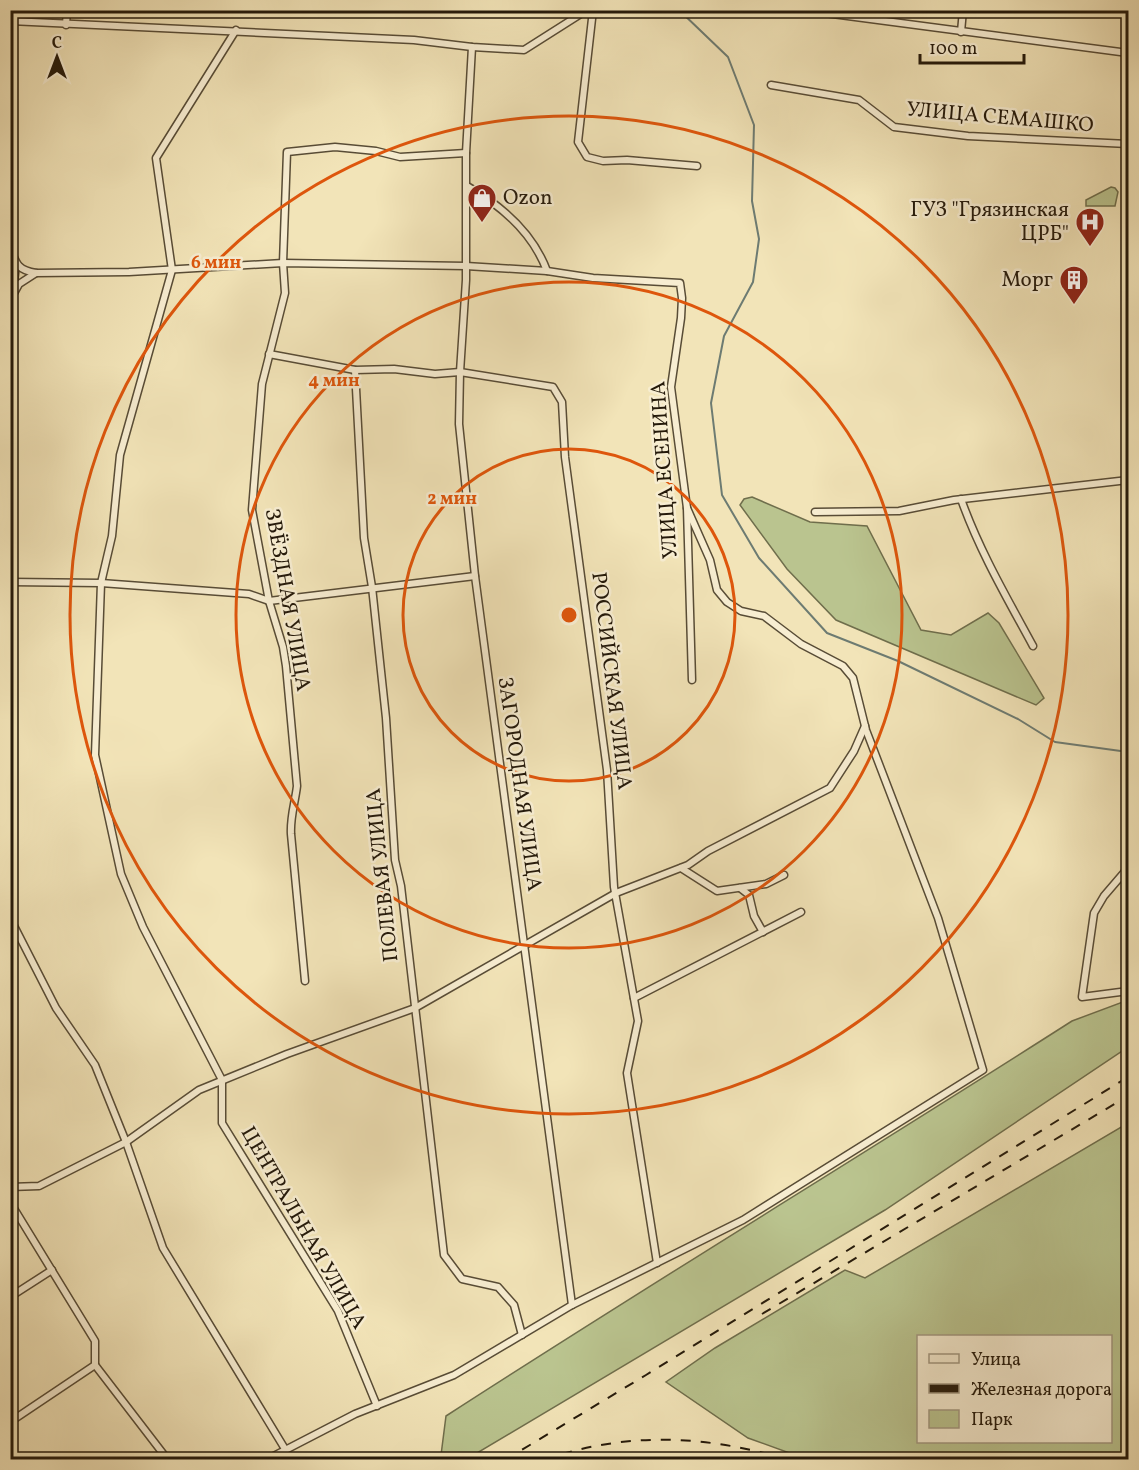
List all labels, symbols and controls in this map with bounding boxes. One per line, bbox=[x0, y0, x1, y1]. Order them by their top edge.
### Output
north arrow bbox=[27, 27, 87, 87]
scale bar bbox=[920, 27, 1024, 65]
text: С bbox=[52, 33, 62, 55]
text: 100 m bbox=[929, 37, 978, 62]
street label: УЛИЦА СЕМАШКО bbox=[905, 95, 1095, 141]
shop icon: Ozon bbox=[466, 182, 498, 224]
place label: Ozon bbox=[503, 184, 553, 213]
place label: ГУЗ "Грязинская ЦРБ" bbox=[910, 196, 1069, 249]
hospital icon: ГУЗ "Грязинская ЦРБ" bbox=[1074, 206, 1106, 248]
text: 6 мин bbox=[191, 251, 241, 276]
building icon: Морг bbox=[1058, 264, 1090, 306]
place label: Морг bbox=[1001, 266, 1053, 295]
text: 4 мин bbox=[308, 369, 360, 394]
street label: УЛИЦА ЕСЕНИНА bbox=[644, 380, 686, 560]
text: 2 мин bbox=[427, 487, 477, 512]
street label: ЗВЁЗДНАЯ УЛИЦА bbox=[257, 506, 317, 694]
street label: РОССИЙСКАЯ УЛИЦА bbox=[583, 570, 639, 792]
centre of rings bbox=[559, 605, 579, 625]
street label: ЗАГОРОДНАЯ УЛИЦА bbox=[490, 675, 548, 893]
street label: ПОЛЕВАЯ УЛИЦА bbox=[359, 786, 407, 963]
street label: ЦЕНТРАЛЬНАЯ УЛИЦА bbox=[233, 1121, 373, 1335]
legend bbox=[917, 1335, 1112, 1443]
text: Улица bbox=[971, 1348, 1021, 1373]
text: Железная дорога bbox=[971, 1378, 1112, 1403]
text: Парк bbox=[971, 1408, 1013, 1433]

